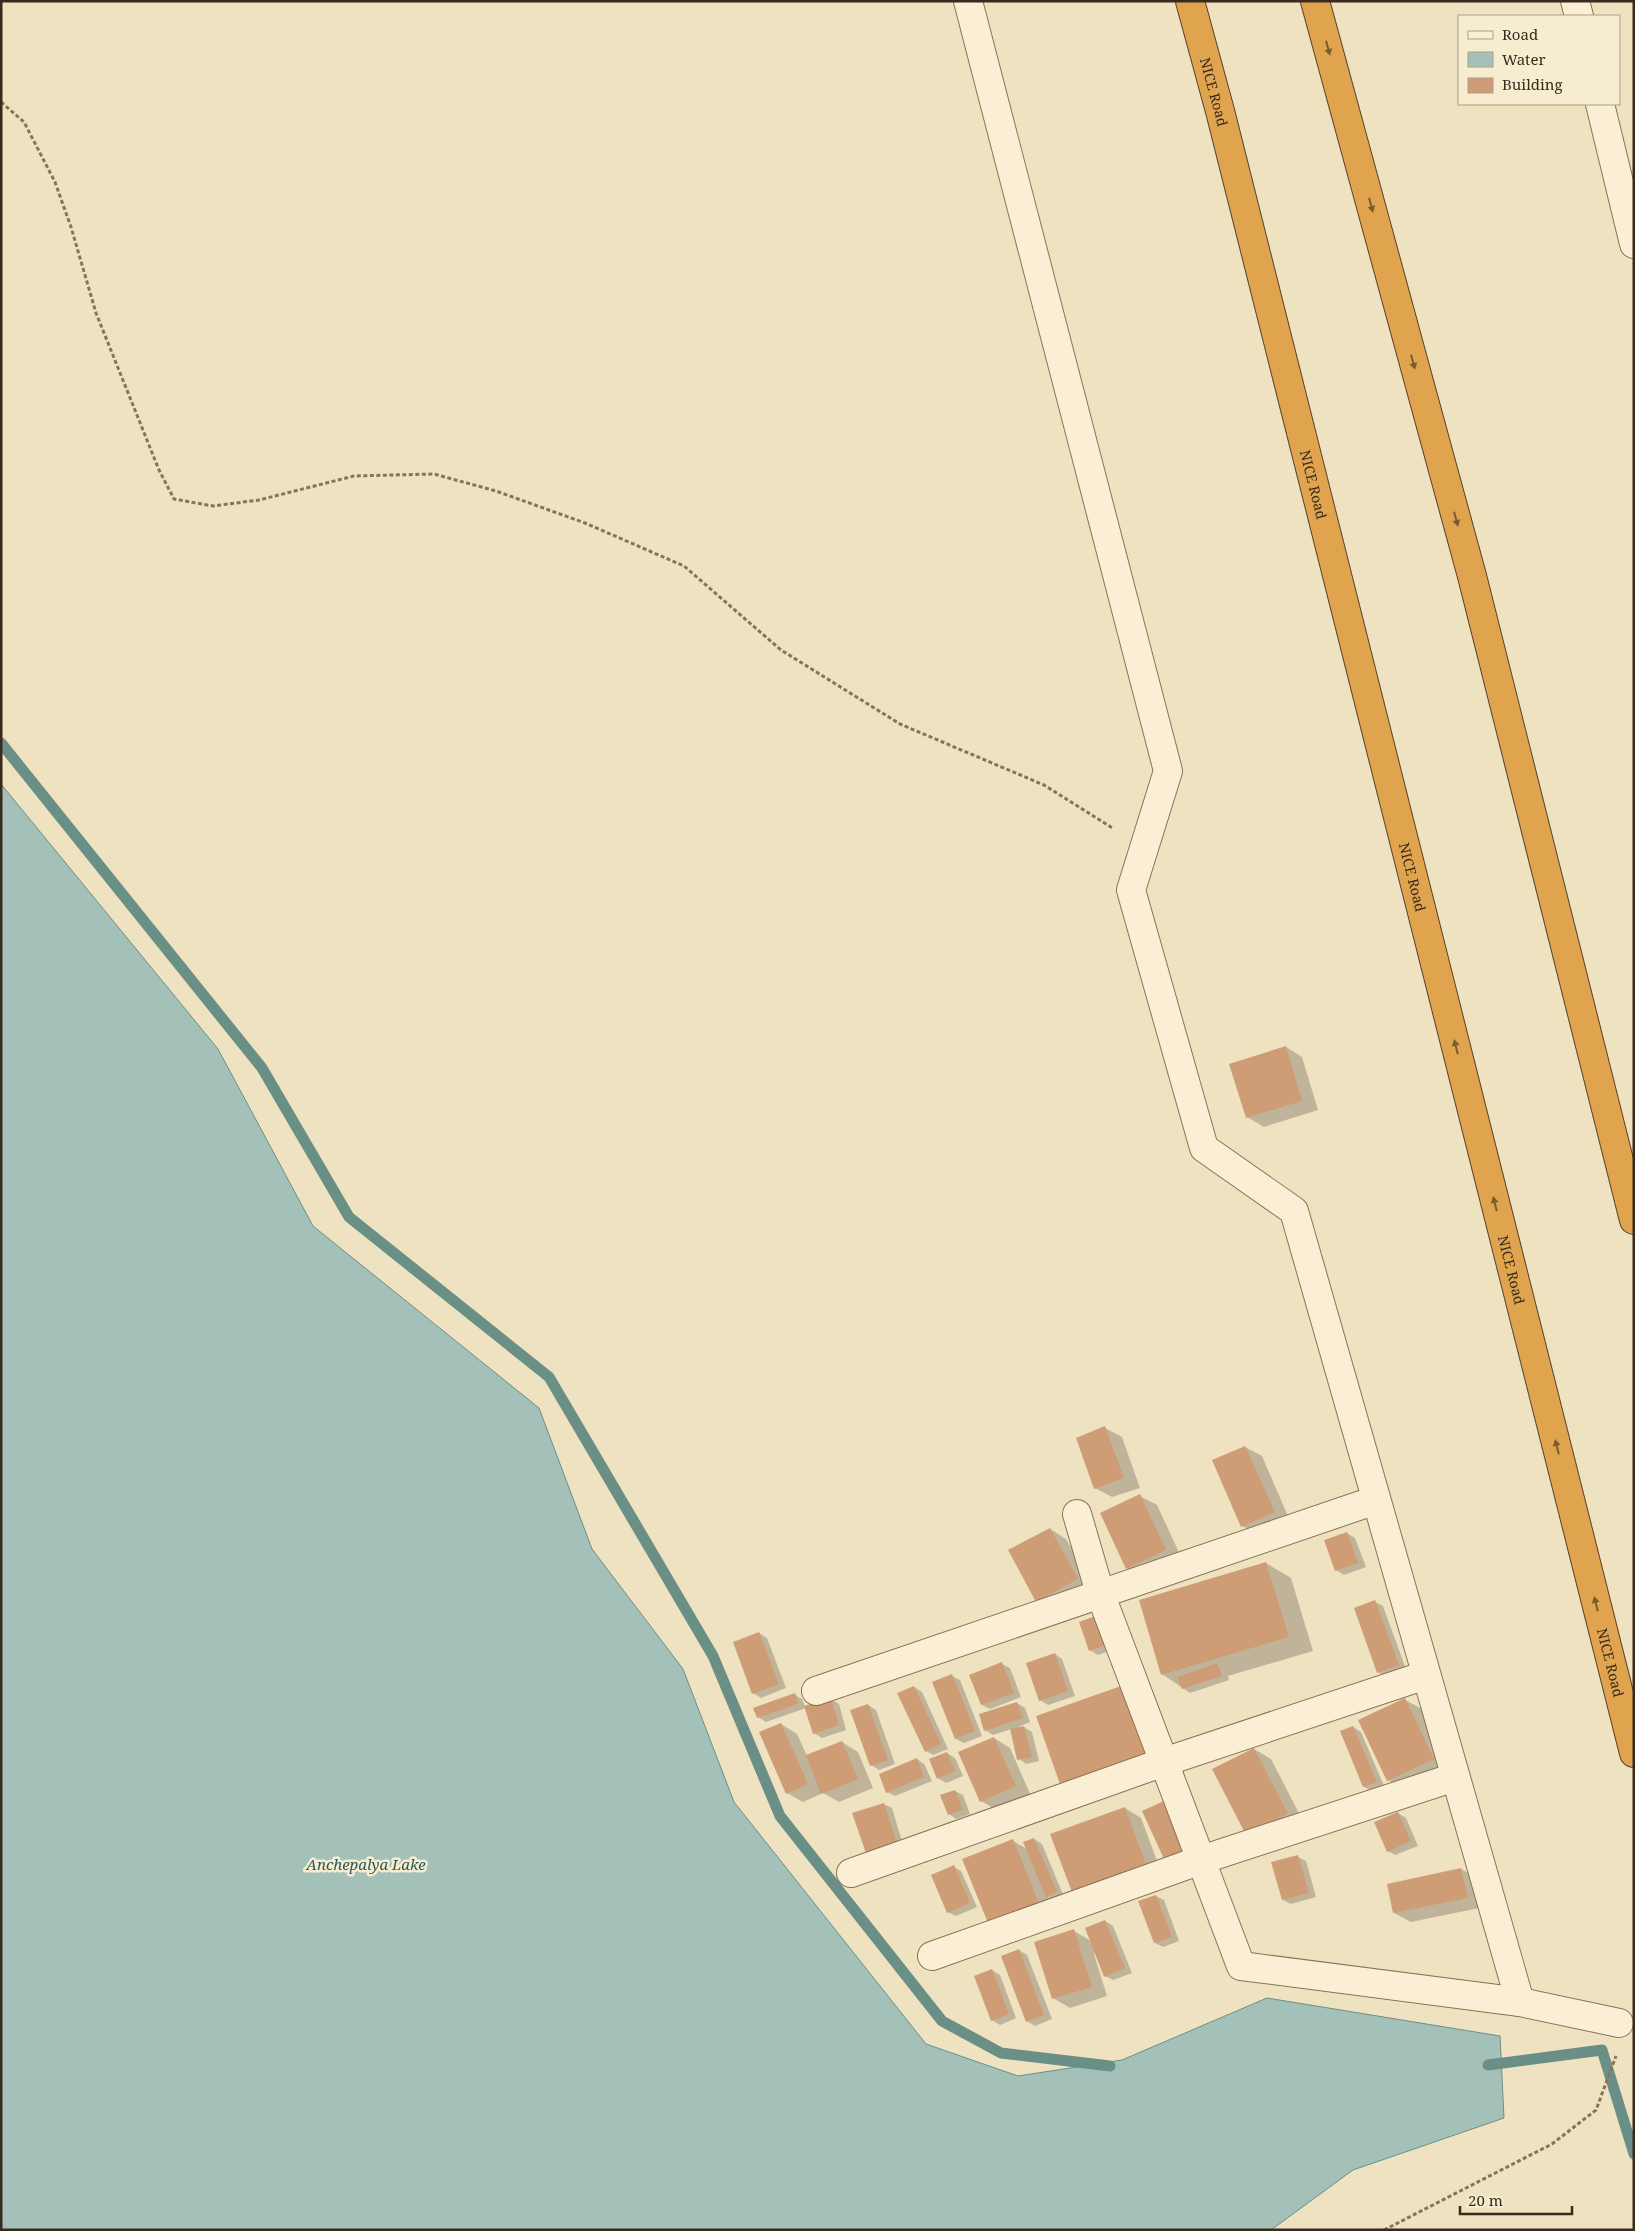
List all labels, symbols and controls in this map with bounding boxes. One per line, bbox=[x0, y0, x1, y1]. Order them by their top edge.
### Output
legend bbox=[1458, 15, 1620, 105]
text: Road bbox=[1502, 24, 1538, 44]
one-way arrow bbox=[1324, 41, 1332, 56]
text: Water bbox=[1502, 49, 1545, 69]
street label: NICE Road bbox=[1196, 55, 1233, 129]
text: Building bbox=[1502, 74, 1563, 94]
one-way arrow bbox=[1367, 198, 1375, 213]
one-way arrow bbox=[1410, 354, 1418, 369]
street label: NICE Road bbox=[1296, 448, 1332, 521]
one-way arrow bbox=[1452, 511, 1460, 526]
street label: NICE Road bbox=[1395, 840, 1431, 914]
one-way arrow bbox=[1452, 1039, 1460, 1054]
one-way arrow bbox=[1491, 1197, 1499, 1212]
street label: NICE Road bbox=[1494, 1233, 1530, 1307]
one-way arrow bbox=[1552, 1439, 1560, 1454]
one-way arrow bbox=[1592, 1597, 1600, 1612]
street label: NICE Road bbox=[1593, 1626, 1629, 1699]
water label: Anchepalya Lake bbox=[305, 1854, 426, 1874]
scale bar bbox=[1460, 2184, 1572, 2216]
text: 20 m bbox=[1468, 2190, 1503, 2210]

